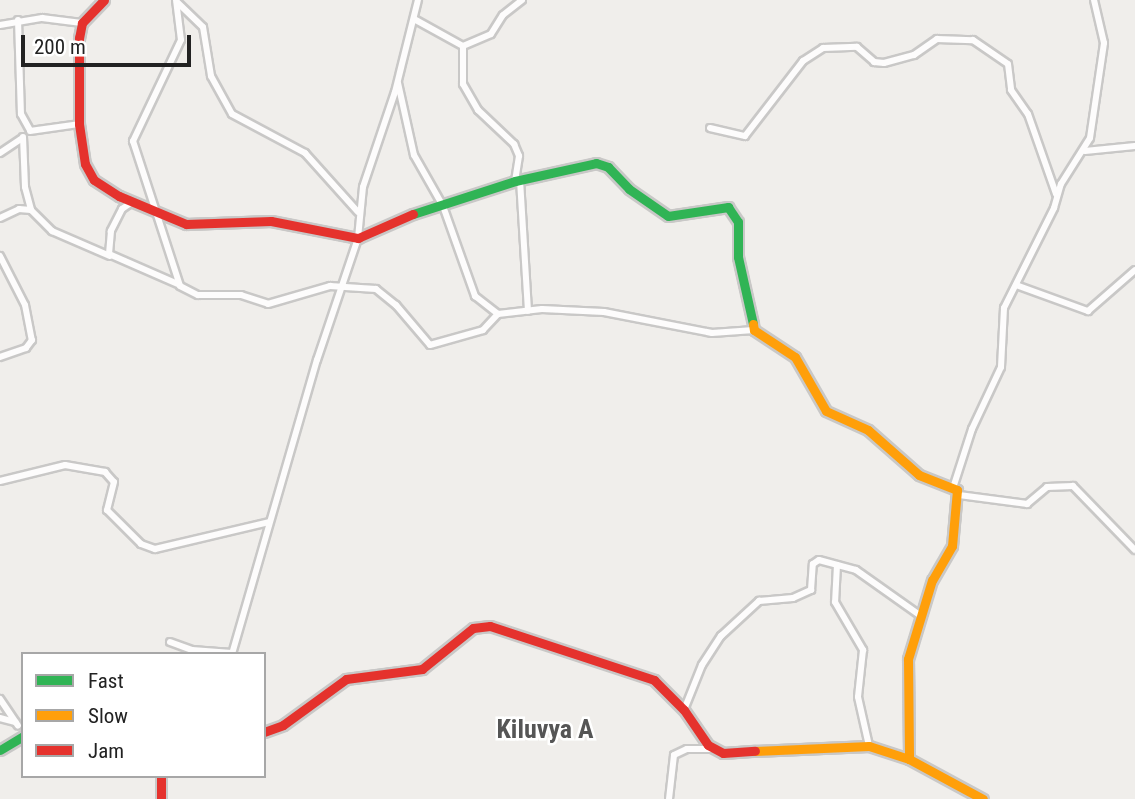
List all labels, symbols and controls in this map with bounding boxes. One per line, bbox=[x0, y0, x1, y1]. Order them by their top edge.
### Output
scale bar bbox=[24, 21, 194, 65]
text: 200 m bbox=[34, 35, 86, 59]
legend bbox=[21, 652, 266, 778]
text: Fast bbox=[88, 669, 124, 693]
text: Slow bbox=[88, 704, 128, 728]
district label: Kiluvya A bbox=[496, 714, 594, 746]
text: Jam bbox=[88, 739, 124, 763]

